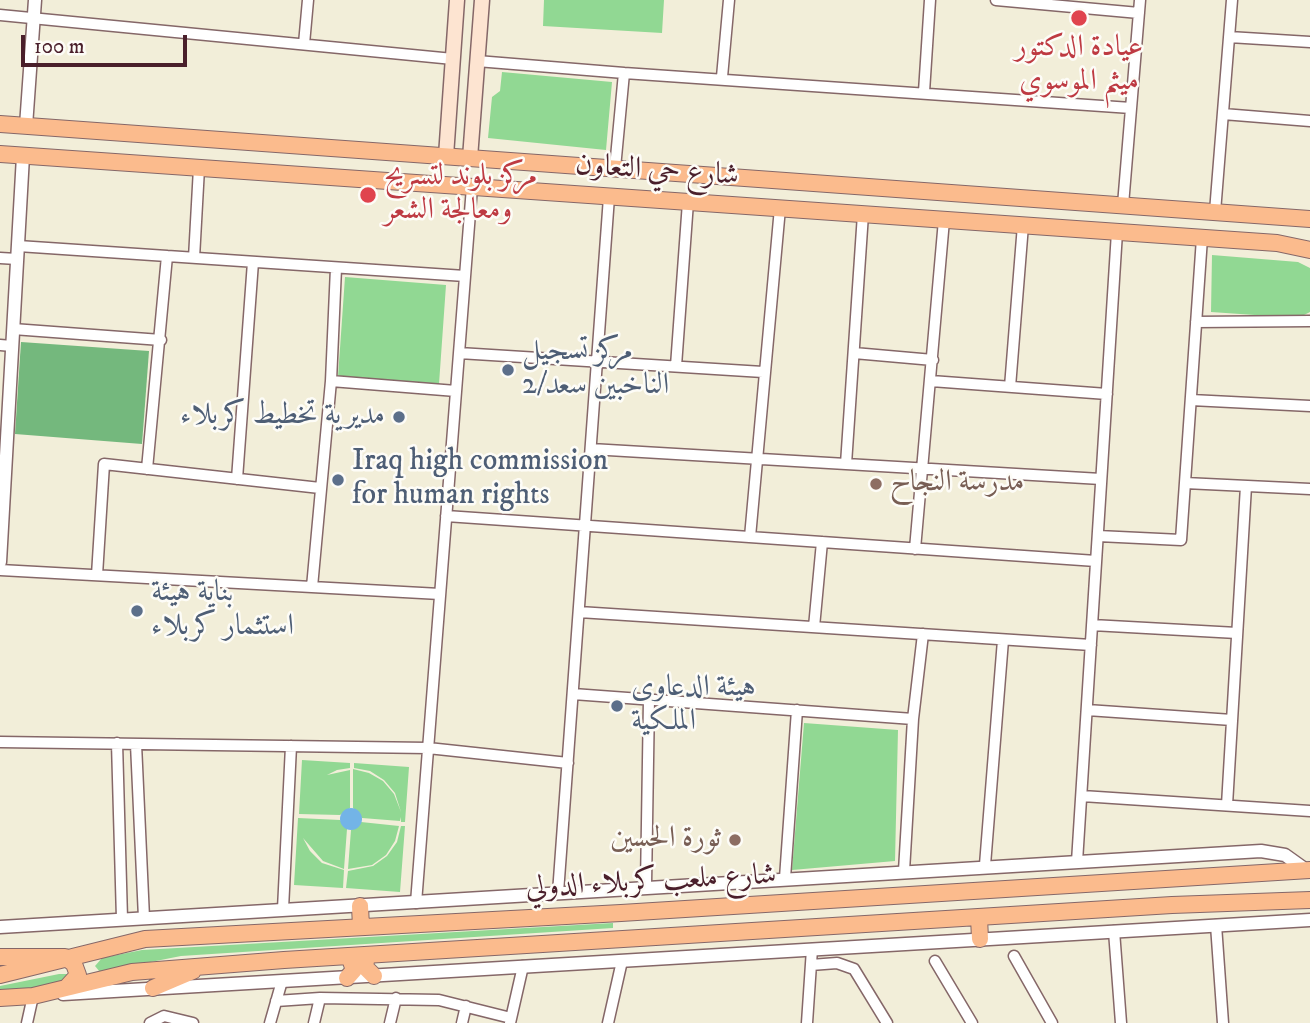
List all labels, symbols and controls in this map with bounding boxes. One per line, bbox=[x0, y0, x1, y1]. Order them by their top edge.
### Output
marker: عيادة الدكتور ميثم الموسوي bbox=[1069, 8, 1089, 28]
scale bar bbox=[24, 21, 191, 65]
place label: عيادة الدكتور ميثم الموسوي bbox=[1015, 31, 1143, 102]
text: 100 m bbox=[34, 34, 85, 60]
street label: شارع حي التعاون bbox=[574, 148, 740, 196]
place label: مركز بلوند لتسريح ومعالجة الشعر bbox=[384, 160, 537, 230]
marker: مركز بلوند لتسريح ومعالجة الشعر bbox=[358, 185, 378, 205]
place label: مركز تسجيل الناخبين سعد/2 bbox=[522, 335, 669, 406]
marker: مركز تسجيل الناخبين سعد/2 bbox=[500, 362, 516, 378]
place label: مديرية تخطيط كربلاء bbox=[180, 399, 385, 435]
marker: مديرية تخطيط كربلاء bbox=[391, 409, 407, 425]
place label: Iraq high commission for human rights bbox=[352, 445, 608, 516]
place label: مدرسة النجاح bbox=[890, 466, 1024, 502]
marker: Iraq high commission for human rights bbox=[330, 472, 346, 488]
marker: مدرسة النجاح bbox=[868, 476, 884, 492]
place label: بناية هيئة استثمار كربلاء bbox=[151, 576, 294, 646]
marker: بناية هيئة استثمار كربلاء bbox=[129, 603, 145, 619]
place label: هيئة الدعاوى الملكية bbox=[631, 671, 756, 742]
marker: هيئة الدعاوى الملكية bbox=[609, 698, 625, 714]
place label: ثورة الحسين bbox=[610, 822, 721, 858]
marker: ثورة الحسين bbox=[727, 832, 743, 848]
street label: شارع ملعب كربلاء الدولي bbox=[525, 858, 777, 908]

